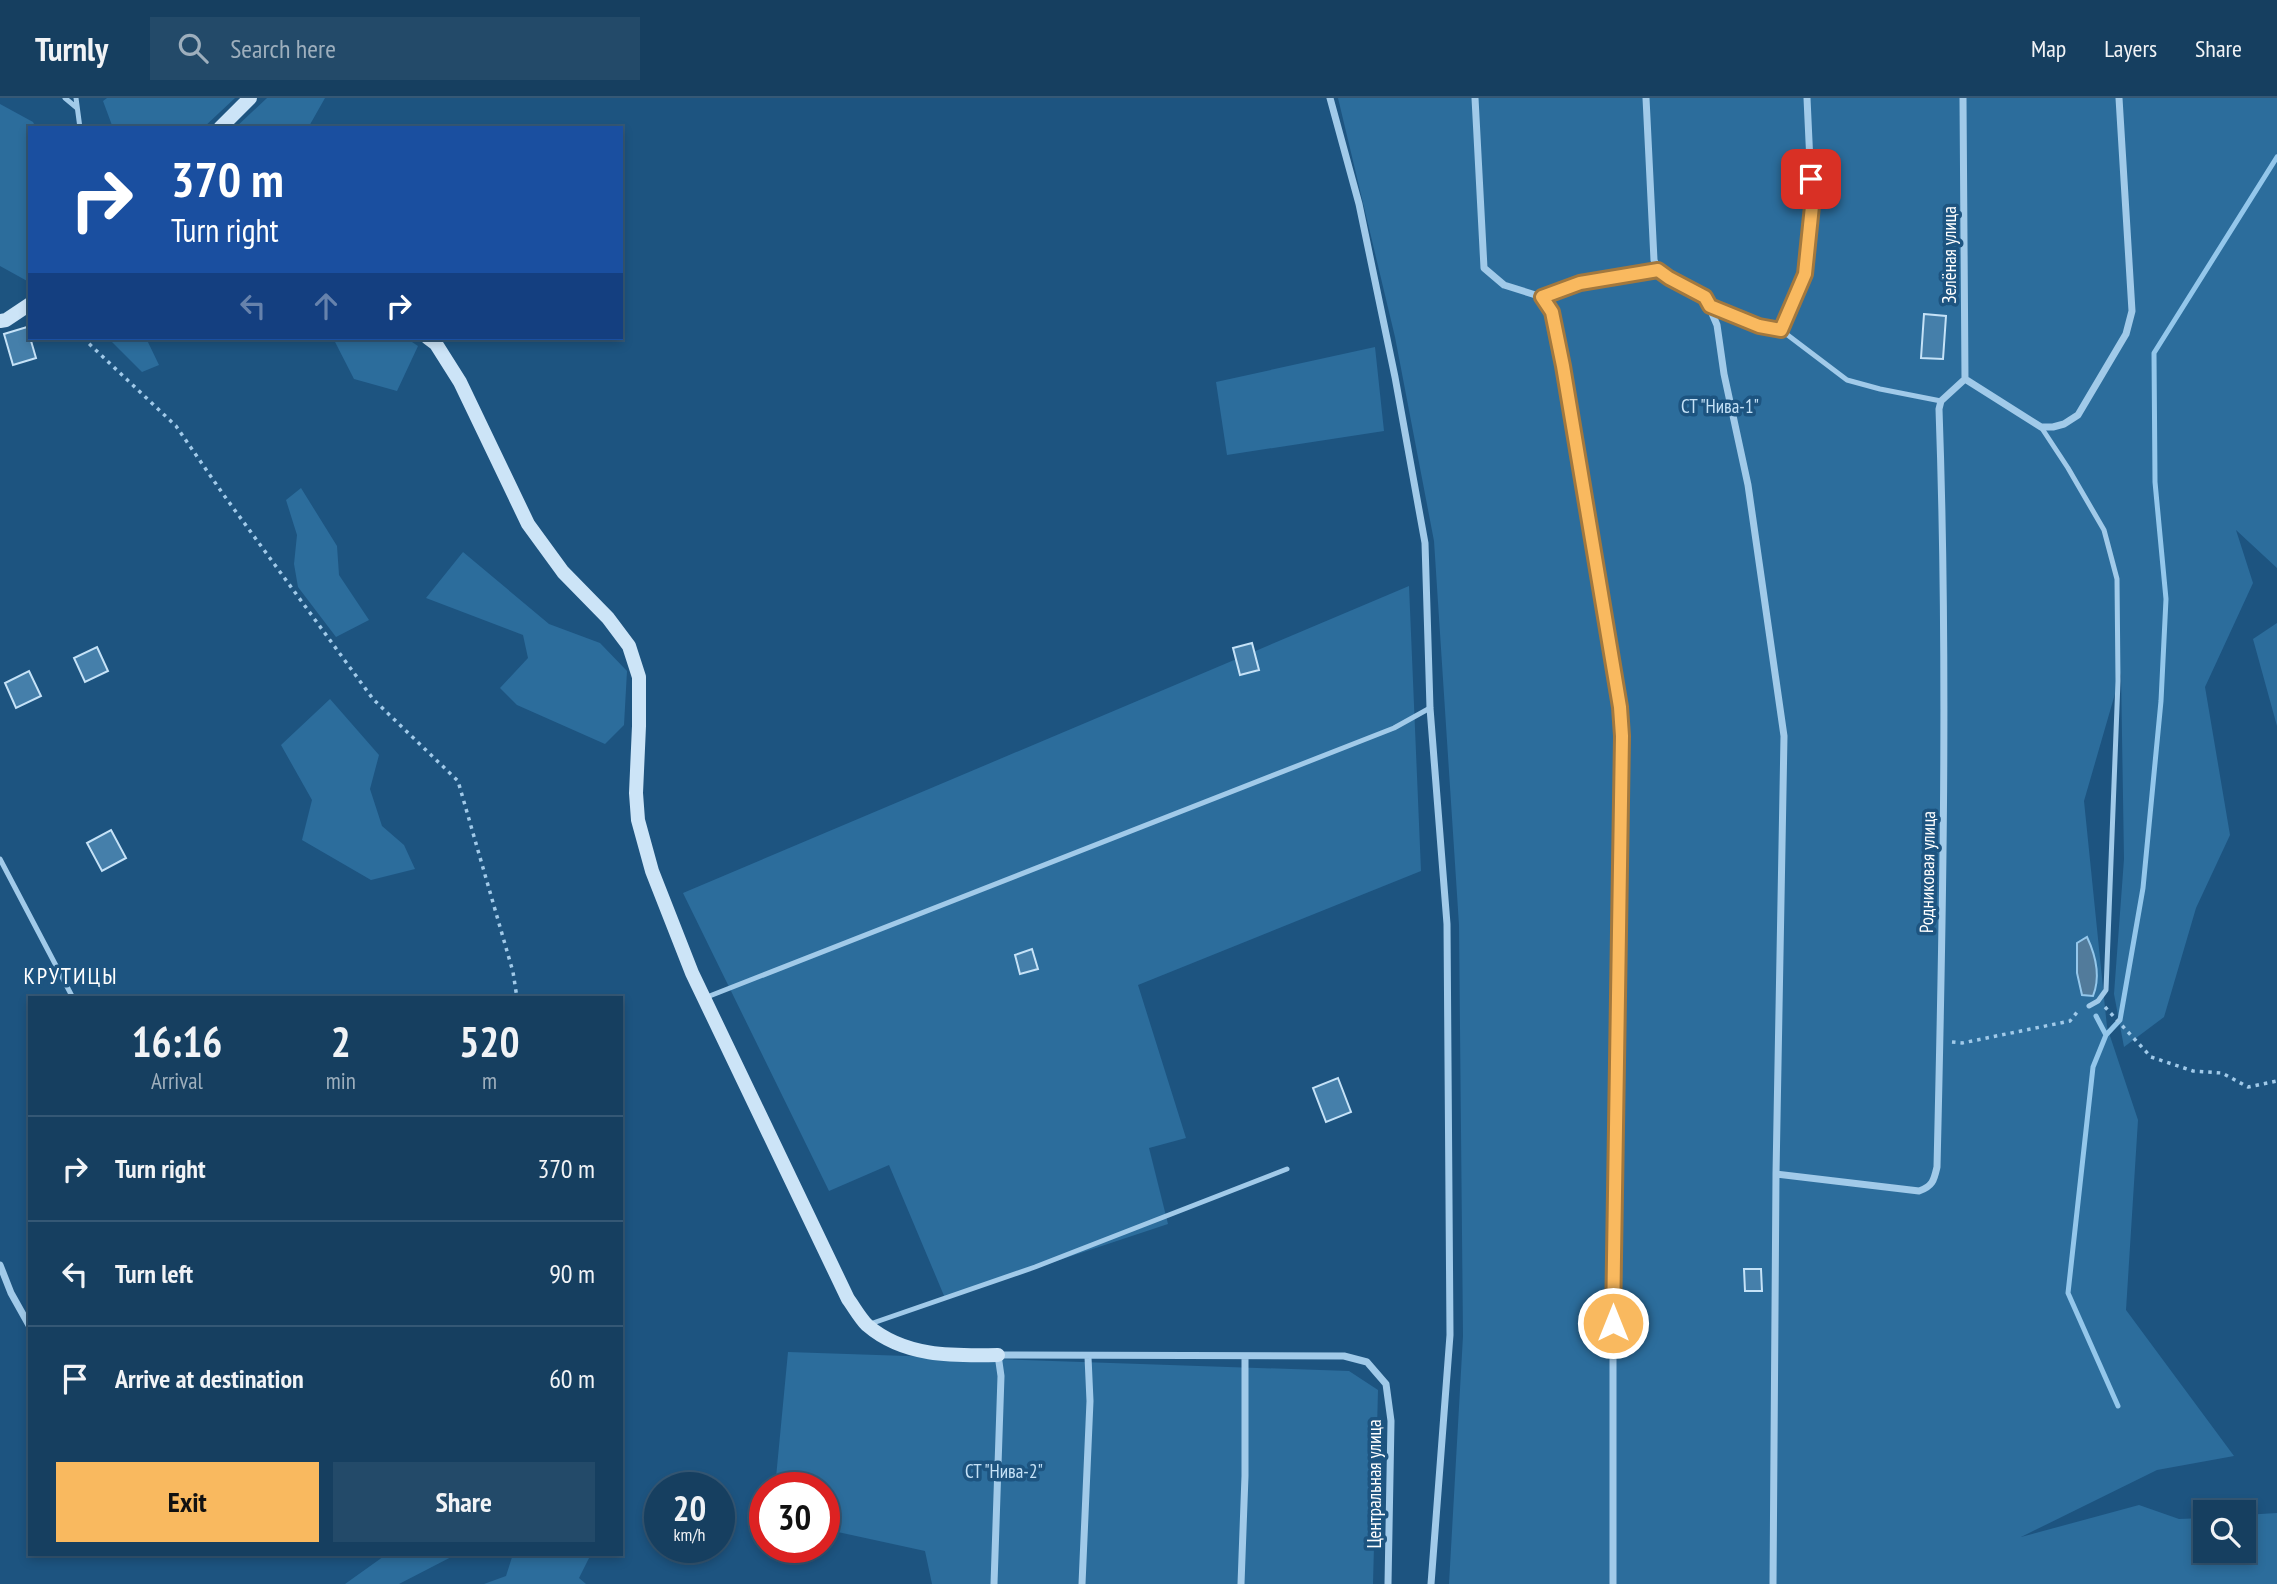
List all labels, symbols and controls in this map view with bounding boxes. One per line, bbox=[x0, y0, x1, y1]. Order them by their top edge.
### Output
search box bbox=[150, 17, 640, 80]
text: Turnly bbox=[35, 27, 108, 70]
icon: search bbox=[174, 29, 212, 67]
text: Search here bbox=[230, 32, 336, 65]
text: Map bbox=[2031, 33, 2066, 64]
text: Layers bbox=[2104, 33, 2157, 64]
text: Share bbox=[2195, 33, 2242, 64]
text: 370 m bbox=[171, 147, 284, 211]
pin bbox=[1781, 149, 1841, 209]
icon: right bbox=[56, 154, 147, 245]
icon: arrive bbox=[1792, 160, 1830, 198]
street label: Зелёная улица bbox=[1937, 206, 1961, 304]
text: Turn right bbox=[171, 209, 279, 251]
icon: left bbox=[234, 287, 272, 325]
icon: ahead bbox=[307, 287, 345, 325]
icon: right bbox=[380, 287, 418, 325]
park label: СТ "Нива-1" bbox=[1681, 394, 1759, 418]
street label: Родниковая улица bbox=[1914, 811, 1940, 933]
district label: КРУТИЦЫ bbox=[23, 961, 119, 990]
text: 16:16 bbox=[131, 1014, 222, 1069]
text: 2 bbox=[331, 1014, 351, 1069]
text: 520 bbox=[459, 1014, 520, 1069]
text: Arrival bbox=[151, 1066, 203, 1095]
text: min bbox=[326, 1066, 356, 1095]
text: m bbox=[482, 1066, 497, 1095]
icon: right bbox=[56, 1150, 94, 1188]
text: Turn right bbox=[115, 1152, 206, 1185]
text: 370 m bbox=[537, 1152, 595, 1185]
icon: left bbox=[56, 1255, 94, 1293]
text: Turn left bbox=[115, 1257, 193, 1290]
text: 90 m bbox=[549, 1257, 595, 1290]
position arrow bbox=[1576, 1286, 1650, 1360]
icon: arrive bbox=[56, 1360, 94, 1398]
text: Arrive at destination bbox=[115, 1362, 304, 1395]
text: 60 m bbox=[549, 1362, 595, 1395]
street label: Центральная улица bbox=[1362, 1419, 1386, 1549]
park label: СТ "Нива-2" bbox=[965, 1459, 1043, 1483]
button: Exit bbox=[56, 1462, 319, 1542]
button: Share bbox=[333, 1462, 595, 1542]
speed limit sign: 30 bbox=[749, 1472, 840, 1563]
text: 20 bbox=[673, 1485, 706, 1531]
map controls bbox=[2193, 1500, 2256, 1563]
button: search bbox=[2193, 1500, 2256, 1563]
text: km/h bbox=[674, 1523, 705, 1546]

